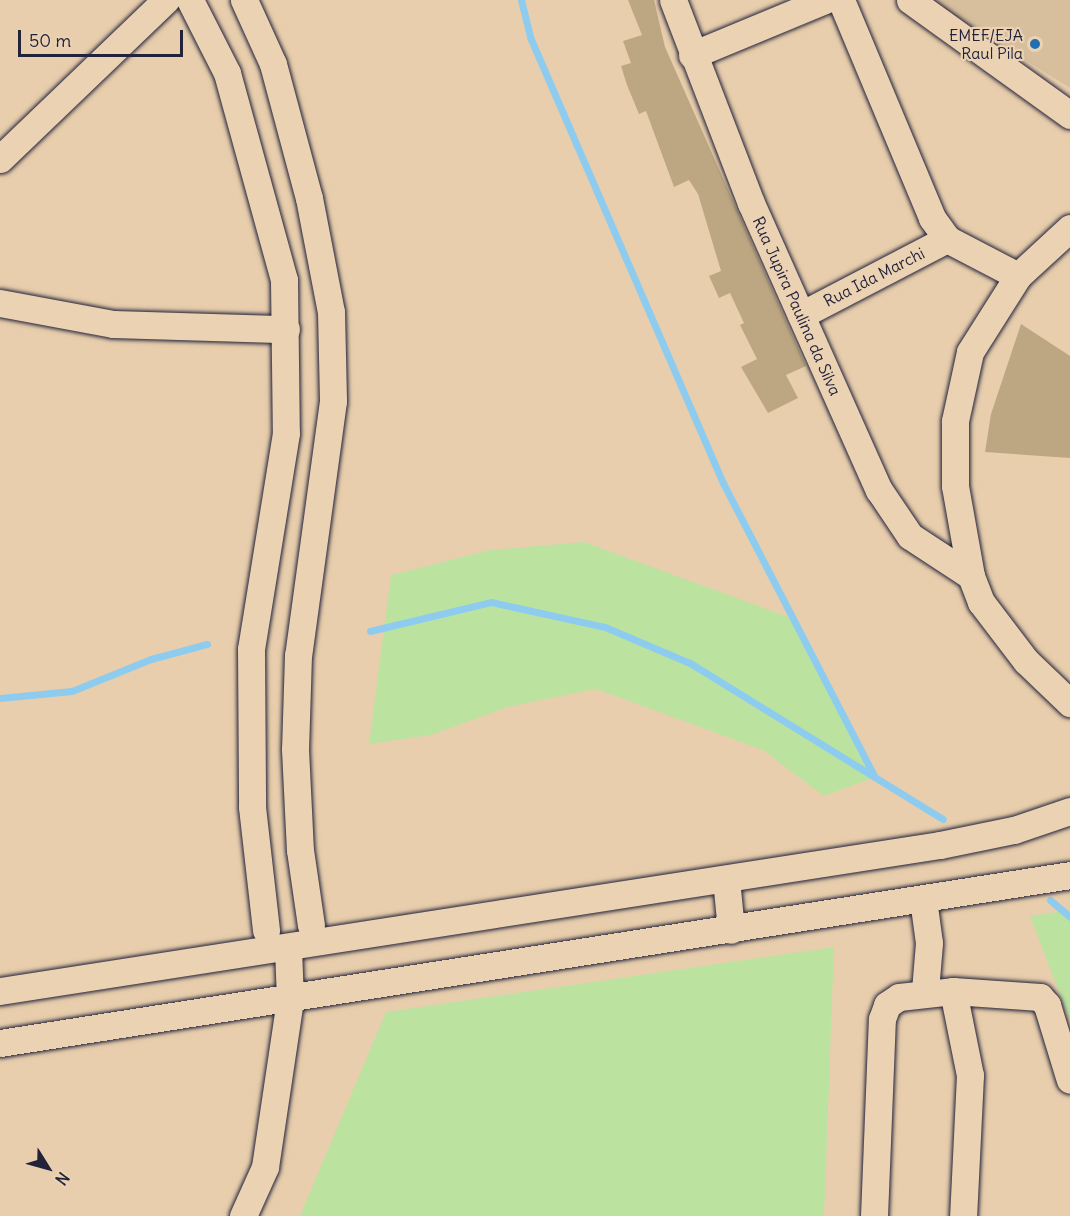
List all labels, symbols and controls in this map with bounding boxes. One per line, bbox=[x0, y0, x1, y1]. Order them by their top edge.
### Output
scale bar bbox=[21, 18, 186, 56]
place label: EMEF/EJA Raul Pila bbox=[949, 25, 1023, 63]
text: 50 m bbox=[29, 29, 71, 52]
marker: EMEF/EJA Raul Pila bbox=[1028, 37, 1042, 51]
street label: Rua Jupira Paulina da Silva bbox=[749, 213, 845, 399]
street label: Rua Ida Marchi bbox=[820, 243, 928, 311]
north arrow bbox=[18, 1138, 78, 1198]
text: N bbox=[51, 1168, 74, 1189]

